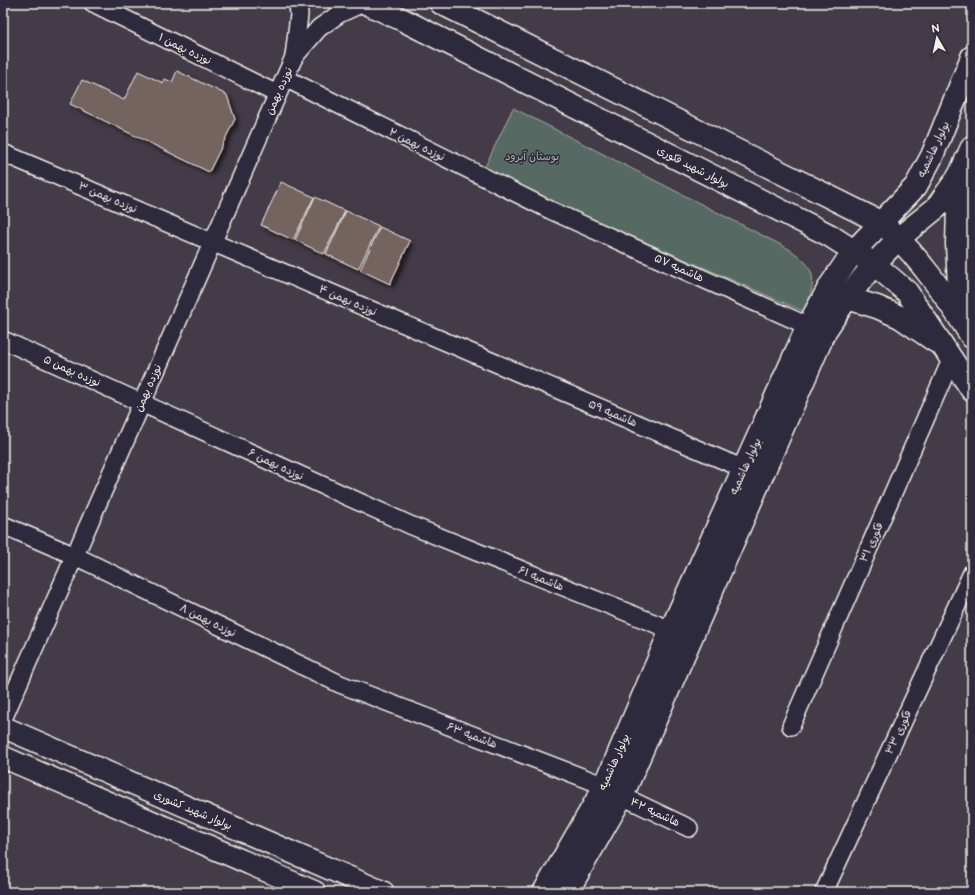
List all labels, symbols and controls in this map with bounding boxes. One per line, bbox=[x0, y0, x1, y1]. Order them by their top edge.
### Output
north arrow bbox=[917, 18, 957, 58]
text: N bbox=[930, 22, 941, 36]
street label: نوزده بهمن ۱ bbox=[156, 31, 214, 68]
street label: نوزده بهمن bbox=[263, 65, 296, 117]
street label: بولوار هاشمیه bbox=[914, 119, 953, 180]
street label: نوزده بهمن ۲ bbox=[386, 125, 447, 164]
street label: بولوار شهید فکوری bbox=[654, 143, 731, 192]
park label: بوستان آبرود bbox=[505, 150, 559, 164]
street label: نوزده بهمن ۳ bbox=[76, 179, 139, 216]
street label: هاشمیه ۵۷ bbox=[652, 251, 706, 285]
street label: نوزده بهمن ۴ bbox=[317, 282, 379, 319]
street label: نوزده بهمن ۵ bbox=[41, 353, 102, 390]
street label: نوزده بهمن bbox=[132, 362, 165, 414]
street label: هاشمیه ۵۹ bbox=[587, 397, 639, 429]
street label: بولوار هاشمیه bbox=[727, 436, 764, 497]
street label: نوزده بهمن ۶ bbox=[246, 445, 306, 483]
street label: فکوری ۳۱ bbox=[857, 520, 886, 564]
street label: هاشمیه ۶۱ bbox=[516, 563, 566, 593]
street label: نوزده بهمن ۸ bbox=[177, 601, 238, 640]
street label: فکوری ۳۳ bbox=[882, 708, 915, 756]
street label: هاشمیه ۶۳ bbox=[445, 719, 499, 751]
street label: بولوار هاشمیه bbox=[596, 732, 633, 793]
street label: بولوار شهید کشوری bbox=[151, 788, 234, 833]
street label: هاشمیه ۴۲ bbox=[628, 795, 682, 829]

